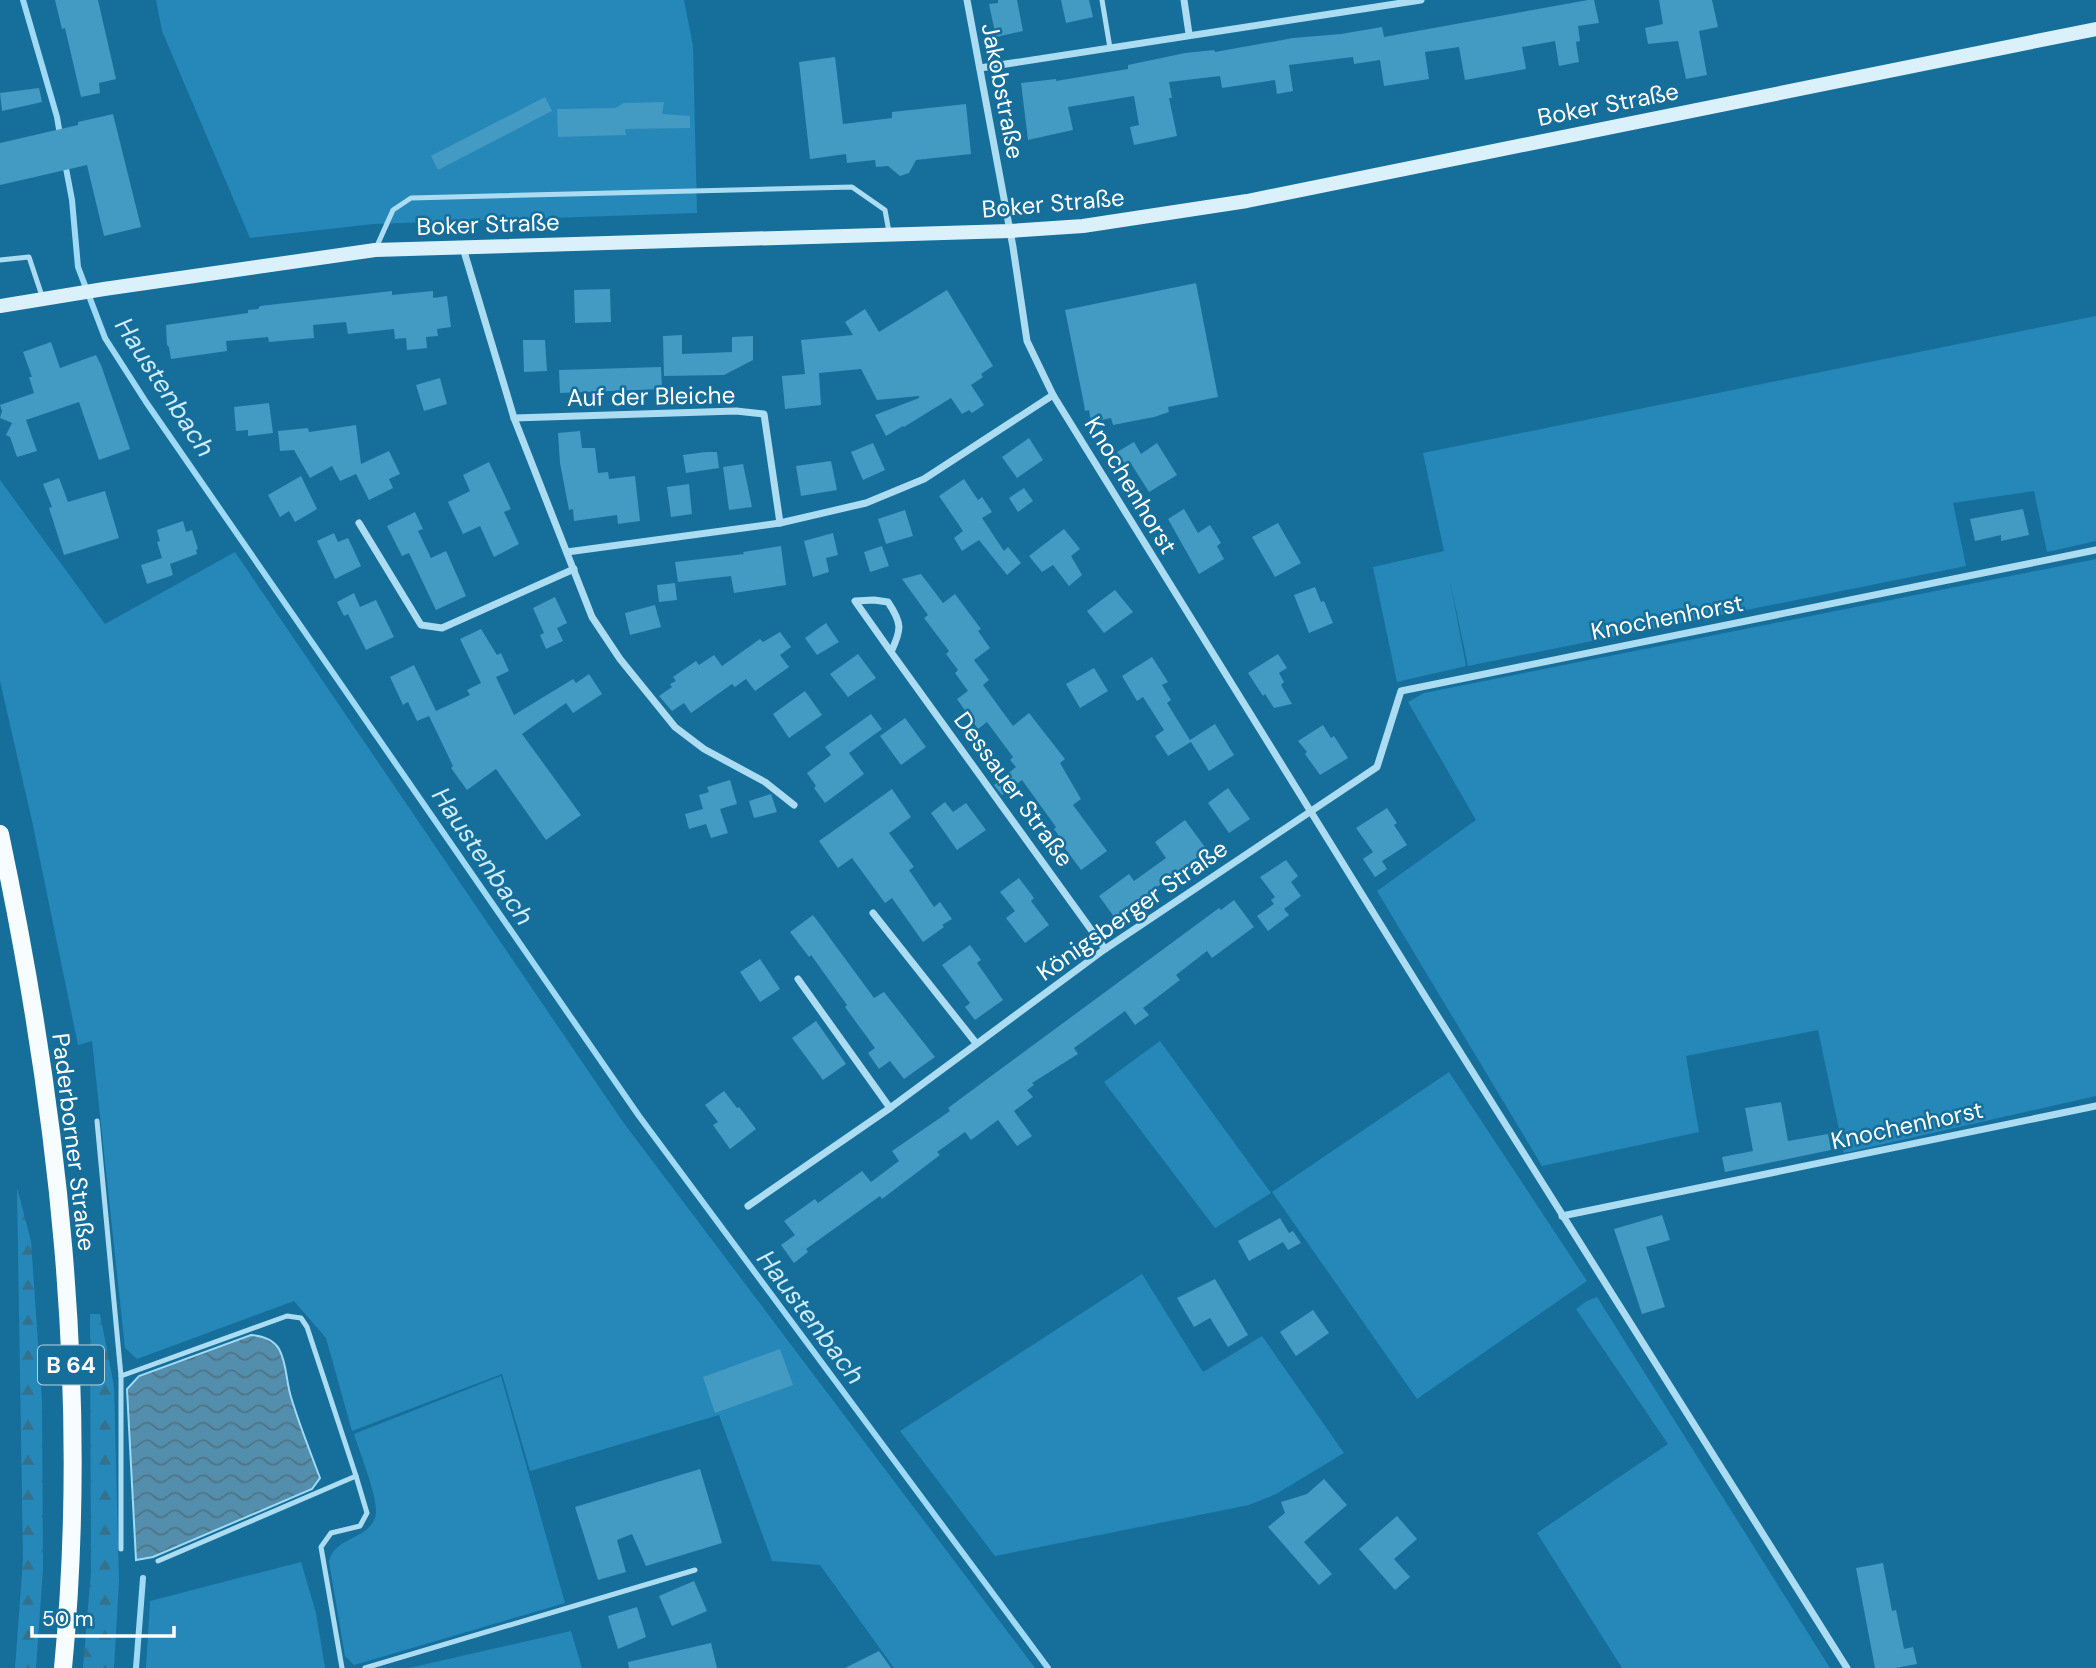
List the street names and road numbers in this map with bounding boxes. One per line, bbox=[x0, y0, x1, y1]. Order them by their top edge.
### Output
street label: Jakobstraße bbox=[975, 21, 1031, 161]
street label: Boker Straße bbox=[1535, 75, 1681, 133]
street label: Boker Straße bbox=[980, 181, 1126, 225]
street label: Boker Straße bbox=[416, 206, 560, 242]
street label: Auf der Bleiche bbox=[567, 379, 735, 413]
street label: Knochenhorst bbox=[1078, 411, 1184, 559]
street label: Knochenhorst bbox=[1588, 587, 1746, 647]
street label: Dessauer Straße bbox=[947, 705, 1081, 873]
street label: Königsberger Straße bbox=[1031, 833, 1233, 987]
street label: Paderborner Straße bbox=[45, 1031, 103, 1253]
street label: Knochenhorst bbox=[1828, 1094, 1986, 1156]
road number: B 64 bbox=[38, 1346, 104, 1384]

